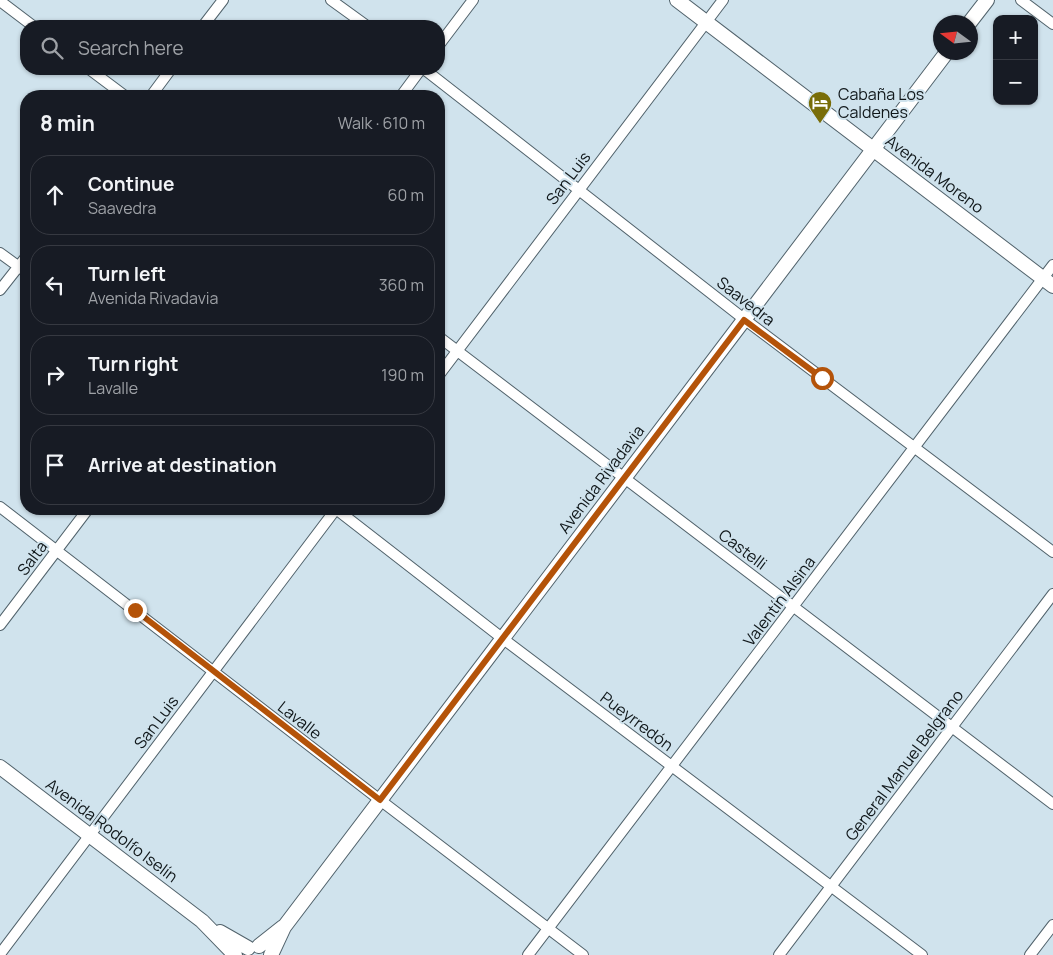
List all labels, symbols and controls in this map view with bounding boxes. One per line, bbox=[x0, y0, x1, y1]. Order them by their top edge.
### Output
north arrow bbox=[933, 15, 978, 60]
map controls bbox=[993, 15, 1038, 105]
button: + bbox=[993, 15, 1038, 60]
search box bbox=[20, 20, 445, 75]
icon: search bbox=[38, 34, 66, 62]
text: Search here bbox=[78, 35, 184, 61]
button: − bbox=[993, 60, 1038, 105]
place label: Cabaña Los Caldenes bbox=[838, 83, 924, 123]
hotel icon: Cabaña Los Caldenes bbox=[807, 90, 833, 124]
text: 8 min bbox=[40, 109, 95, 137]
text: Walk · 610 m bbox=[338, 112, 425, 134]
street label: Avenida Moreno bbox=[881, 130, 989, 218]
street label: San Luis bbox=[541, 147, 595, 209]
text: Continue bbox=[88, 171, 174, 197]
icon: ahead bbox=[41, 181, 69, 209]
text: 60 m bbox=[388, 184, 424, 206]
text: Saavedra bbox=[88, 197, 156, 219]
text: Turn left bbox=[88, 261, 166, 287]
icon: left bbox=[41, 271, 69, 299]
street label: Saavedra bbox=[712, 271, 780, 331]
text: 360 m bbox=[379, 274, 424, 296]
text: Avenida Rivadavia bbox=[88, 287, 218, 309]
text: Turn right bbox=[88, 351, 178, 377]
icon: right bbox=[41, 361, 69, 389]
text: 190 m bbox=[381, 364, 424, 386]
route start bbox=[811, 367, 834, 390]
text: Lavalle bbox=[88, 377, 138, 399]
street label: Avenida Rivadavia bbox=[553, 420, 649, 538]
icon: arrive bbox=[41, 451, 69, 479]
text: Arrive at destination bbox=[88, 452, 277, 478]
street label: Castelli bbox=[714, 524, 772, 574]
street label: Salta bbox=[12, 536, 52, 580]
street label: Valentín Alsina bbox=[738, 551, 820, 651]
route end bbox=[124, 599, 147, 622]
street label: General Manuel Belgrano bbox=[840, 685, 968, 845]
street label: Pueyrredón bbox=[596, 686, 678, 756]
street label: San Luis bbox=[129, 691, 183, 753]
street label: Lavalle bbox=[273, 696, 327, 744]
street label: Avenida Rodolfo Iselín bbox=[42, 773, 182, 887]

